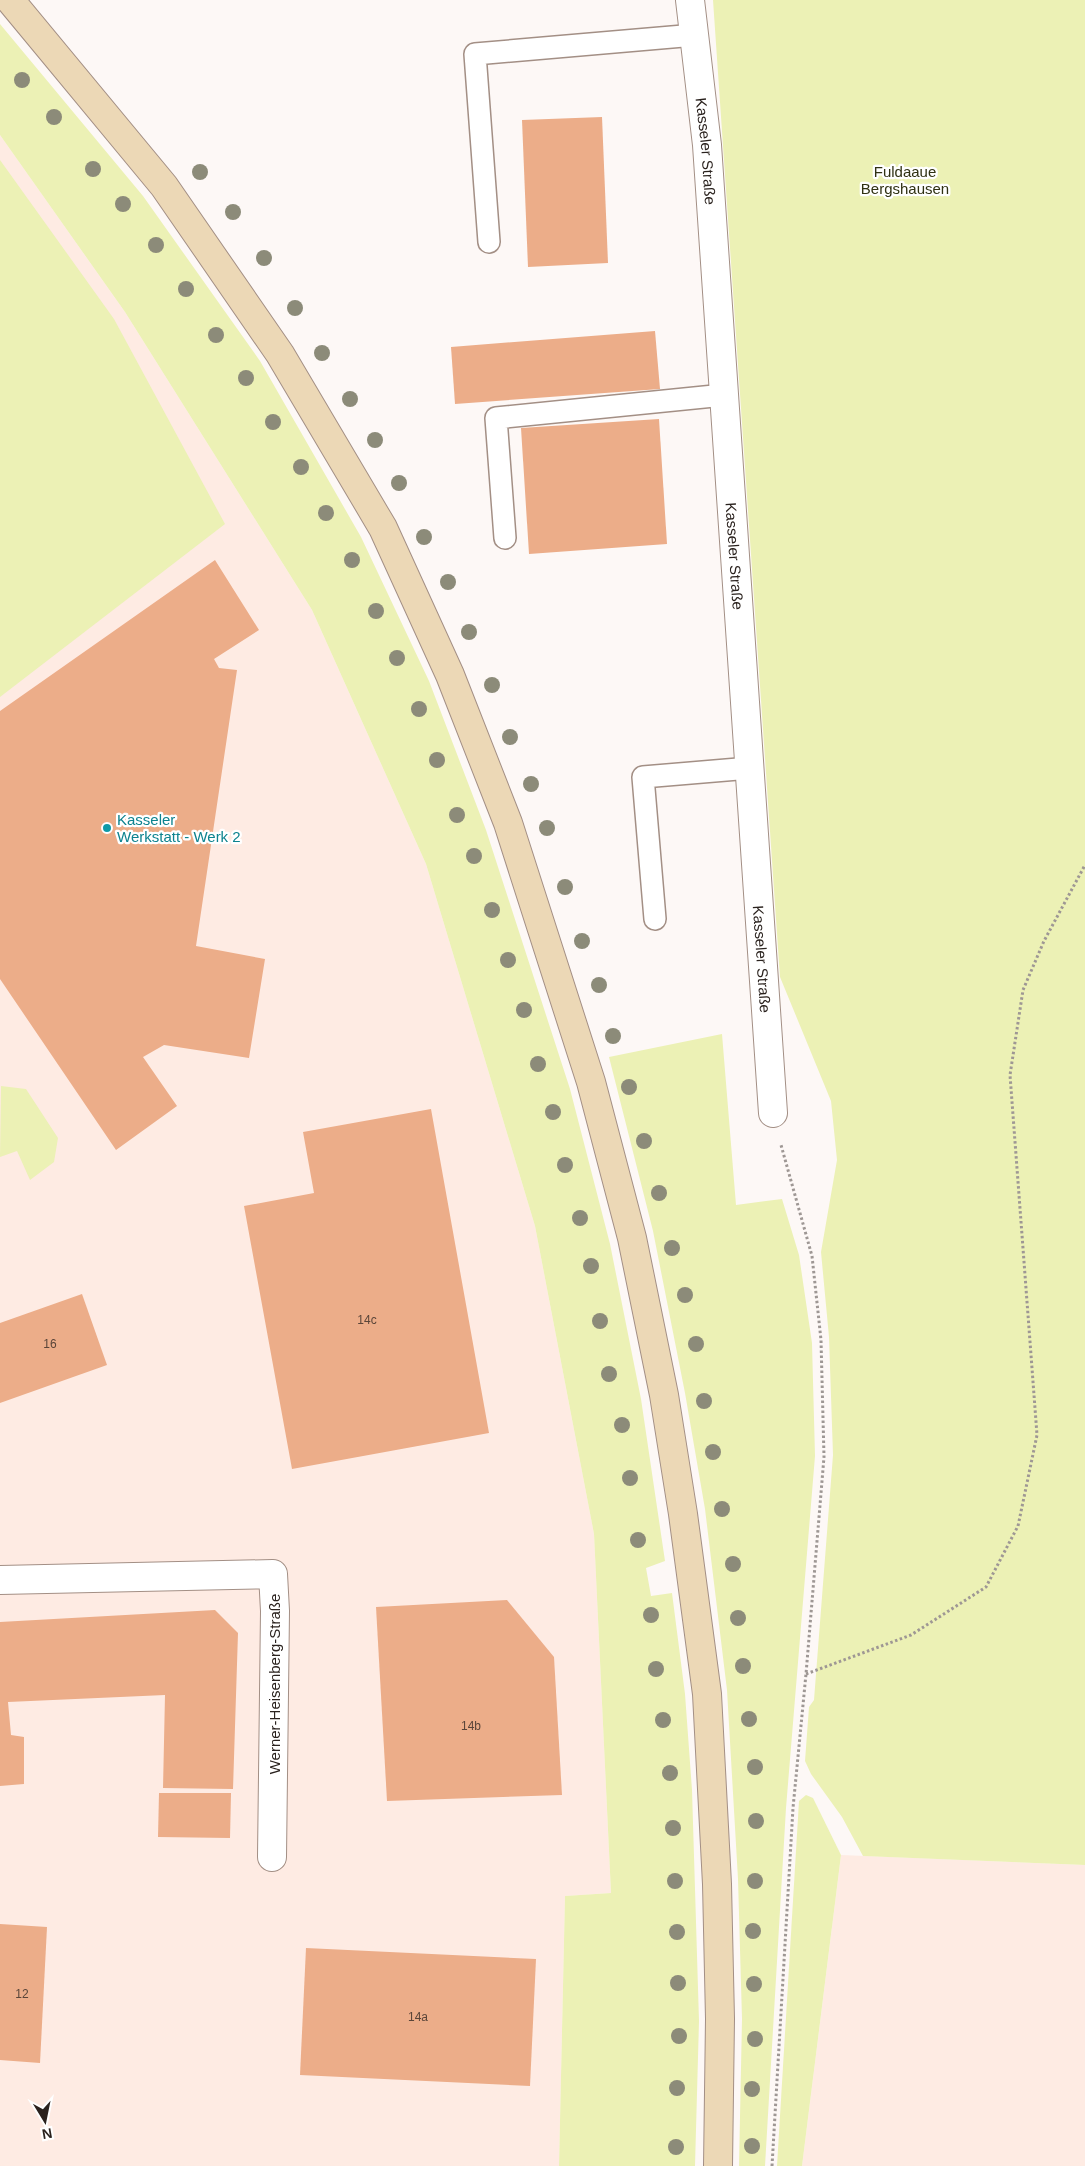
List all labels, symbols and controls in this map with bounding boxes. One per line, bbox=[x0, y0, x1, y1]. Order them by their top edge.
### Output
street label: Kasseler Straße bbox=[693, 97, 720, 205]
park label: Fuldaaue Bergshausen bbox=[861, 163, 949, 197]
street label: Kasseler Straße bbox=[723, 502, 747, 610]
place label: Kasseler Werkstatt - Werk 2 bbox=[117, 811, 241, 845]
marker: Kasseler Werkstatt - Werk 2 bbox=[101, 822, 113, 834]
street label: Kasseler Straße bbox=[750, 905, 775, 1013]
house number: 14c bbox=[357, 1313, 377, 1327]
house number: 16 bbox=[43, 1337, 57, 1351]
street label: Werner-Heisenberg-Straße bbox=[266, 1594, 283, 1774]
house number: 14b bbox=[461, 1719, 481, 1733]
house number: 12 bbox=[15, 1987, 29, 2001]
house number: 14a bbox=[408, 2010, 428, 2024]
north arrow bbox=[20, 2096, 70, 2146]
text: N bbox=[41, 2125, 54, 2143]

